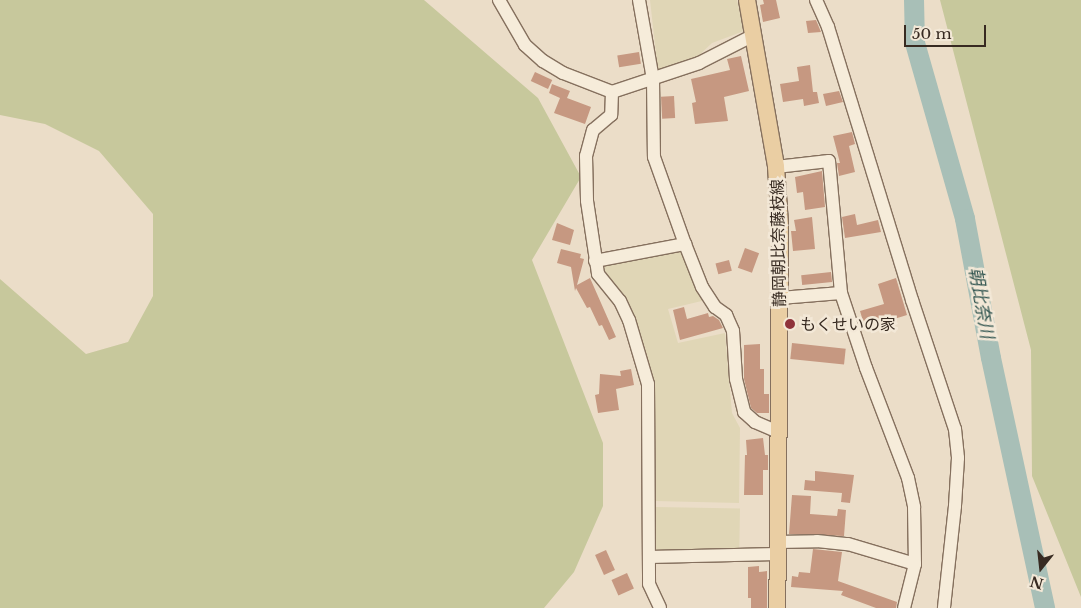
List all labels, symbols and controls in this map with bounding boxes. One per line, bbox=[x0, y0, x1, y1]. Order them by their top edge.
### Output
scale bar bbox=[906, 15, 988, 47]
text: 50 m bbox=[912, 24, 952, 43]
street label: 静岡朝比奈藤枝線 bbox=[767, 179, 789, 307]
water label: 朝比奈川 bbox=[964, 266, 998, 340]
place label: もくせいの家 bbox=[800, 314, 896, 334]
marker: もくせいの家 bbox=[784, 318, 796, 330]
north arrow bbox=[1016, 543, 1066, 593]
text: N bbox=[1028, 572, 1046, 593]

